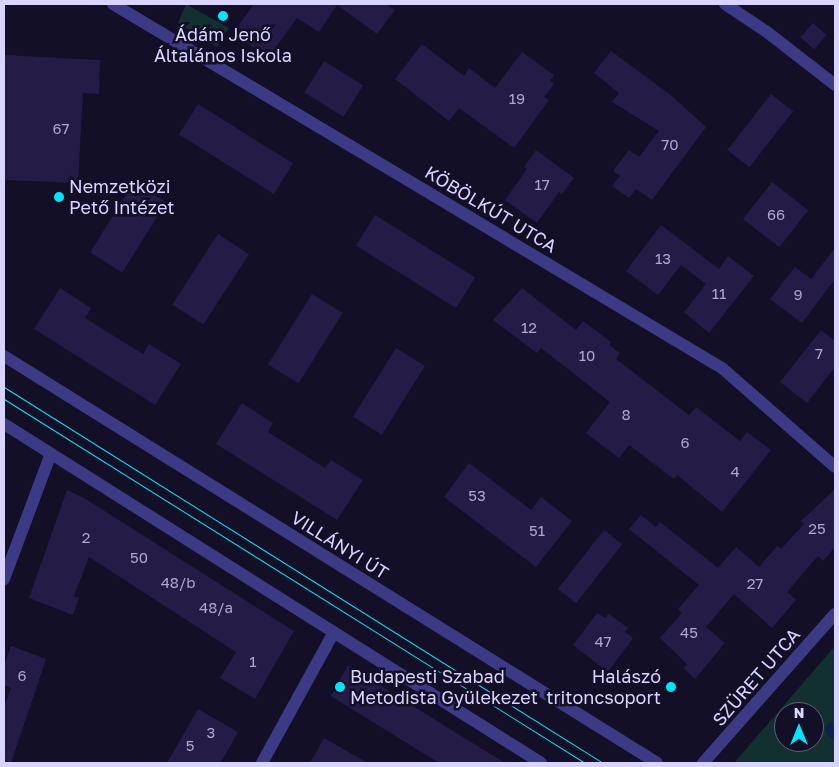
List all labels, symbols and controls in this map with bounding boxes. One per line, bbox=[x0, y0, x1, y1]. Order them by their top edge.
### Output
marker: Ádám Jenő Általános Iskola bbox=[217, 10, 229, 22]
place label: Ádám Jenő Általános Iskola bbox=[154, 24, 292, 66]
house number: 19 bbox=[509, 90, 525, 108]
house number: 67 bbox=[52, 120, 70, 138]
house number: 70 bbox=[661, 136, 679, 154]
street label: KÖBÖLKÚT UTCA bbox=[421, 161, 561, 257]
place label: Nemzetközi Pető Intézet bbox=[69, 176, 175, 218]
house number: 17 bbox=[534, 176, 550, 194]
marker: Nemzetközi Pető Intézet bbox=[53, 191, 65, 203]
house number: 66 bbox=[767, 206, 785, 224]
house number: 13 bbox=[655, 250, 671, 268]
house number: 11 bbox=[712, 285, 726, 303]
house number: 9 bbox=[793, 286, 803, 304]
house number: 12 bbox=[521, 319, 537, 337]
house number: 7 bbox=[815, 345, 823, 363]
house number: 10 bbox=[579, 347, 595, 365]
house number: 8 bbox=[621, 406, 631, 424]
house number: 6 bbox=[680, 434, 690, 452]
house number: 4 bbox=[730, 463, 740, 481]
house number: 53 bbox=[468, 487, 486, 505]
street label: VILLÁNYI ÚT bbox=[287, 507, 393, 583]
house number: 25 bbox=[808, 520, 826, 538]
house number: 51 bbox=[529, 522, 545, 540]
house number: 2 bbox=[82, 529, 90, 547]
house number: 50 bbox=[130, 549, 148, 567]
house number: 48/b bbox=[161, 574, 195, 592]
house number: 27 bbox=[747, 575, 763, 593]
house number: 48/a bbox=[199, 599, 233, 617]
house number: 45 bbox=[680, 624, 698, 642]
street label: SZÜRET UTCA bbox=[708, 624, 804, 730]
house number: 47 bbox=[594, 633, 612, 651]
house number: 1 bbox=[249, 653, 257, 671]
place label: Budapesti Szabad Metodista Gyülekezet bbox=[350, 666, 538, 709]
place label: Halászó tritoncsoport bbox=[546, 666, 661, 709]
house number: 6 bbox=[17, 667, 27, 685]
marker: Budapesti Szabad Metodista Gyülekezet bbox=[334, 681, 346, 693]
marker: Halászó tritoncsoport bbox=[665, 681, 677, 693]
north arrow bbox=[774, 702, 824, 752]
text: N bbox=[794, 704, 804, 721]
house number: 3 bbox=[207, 724, 215, 742]
house number: 5 bbox=[186, 737, 194, 755]

